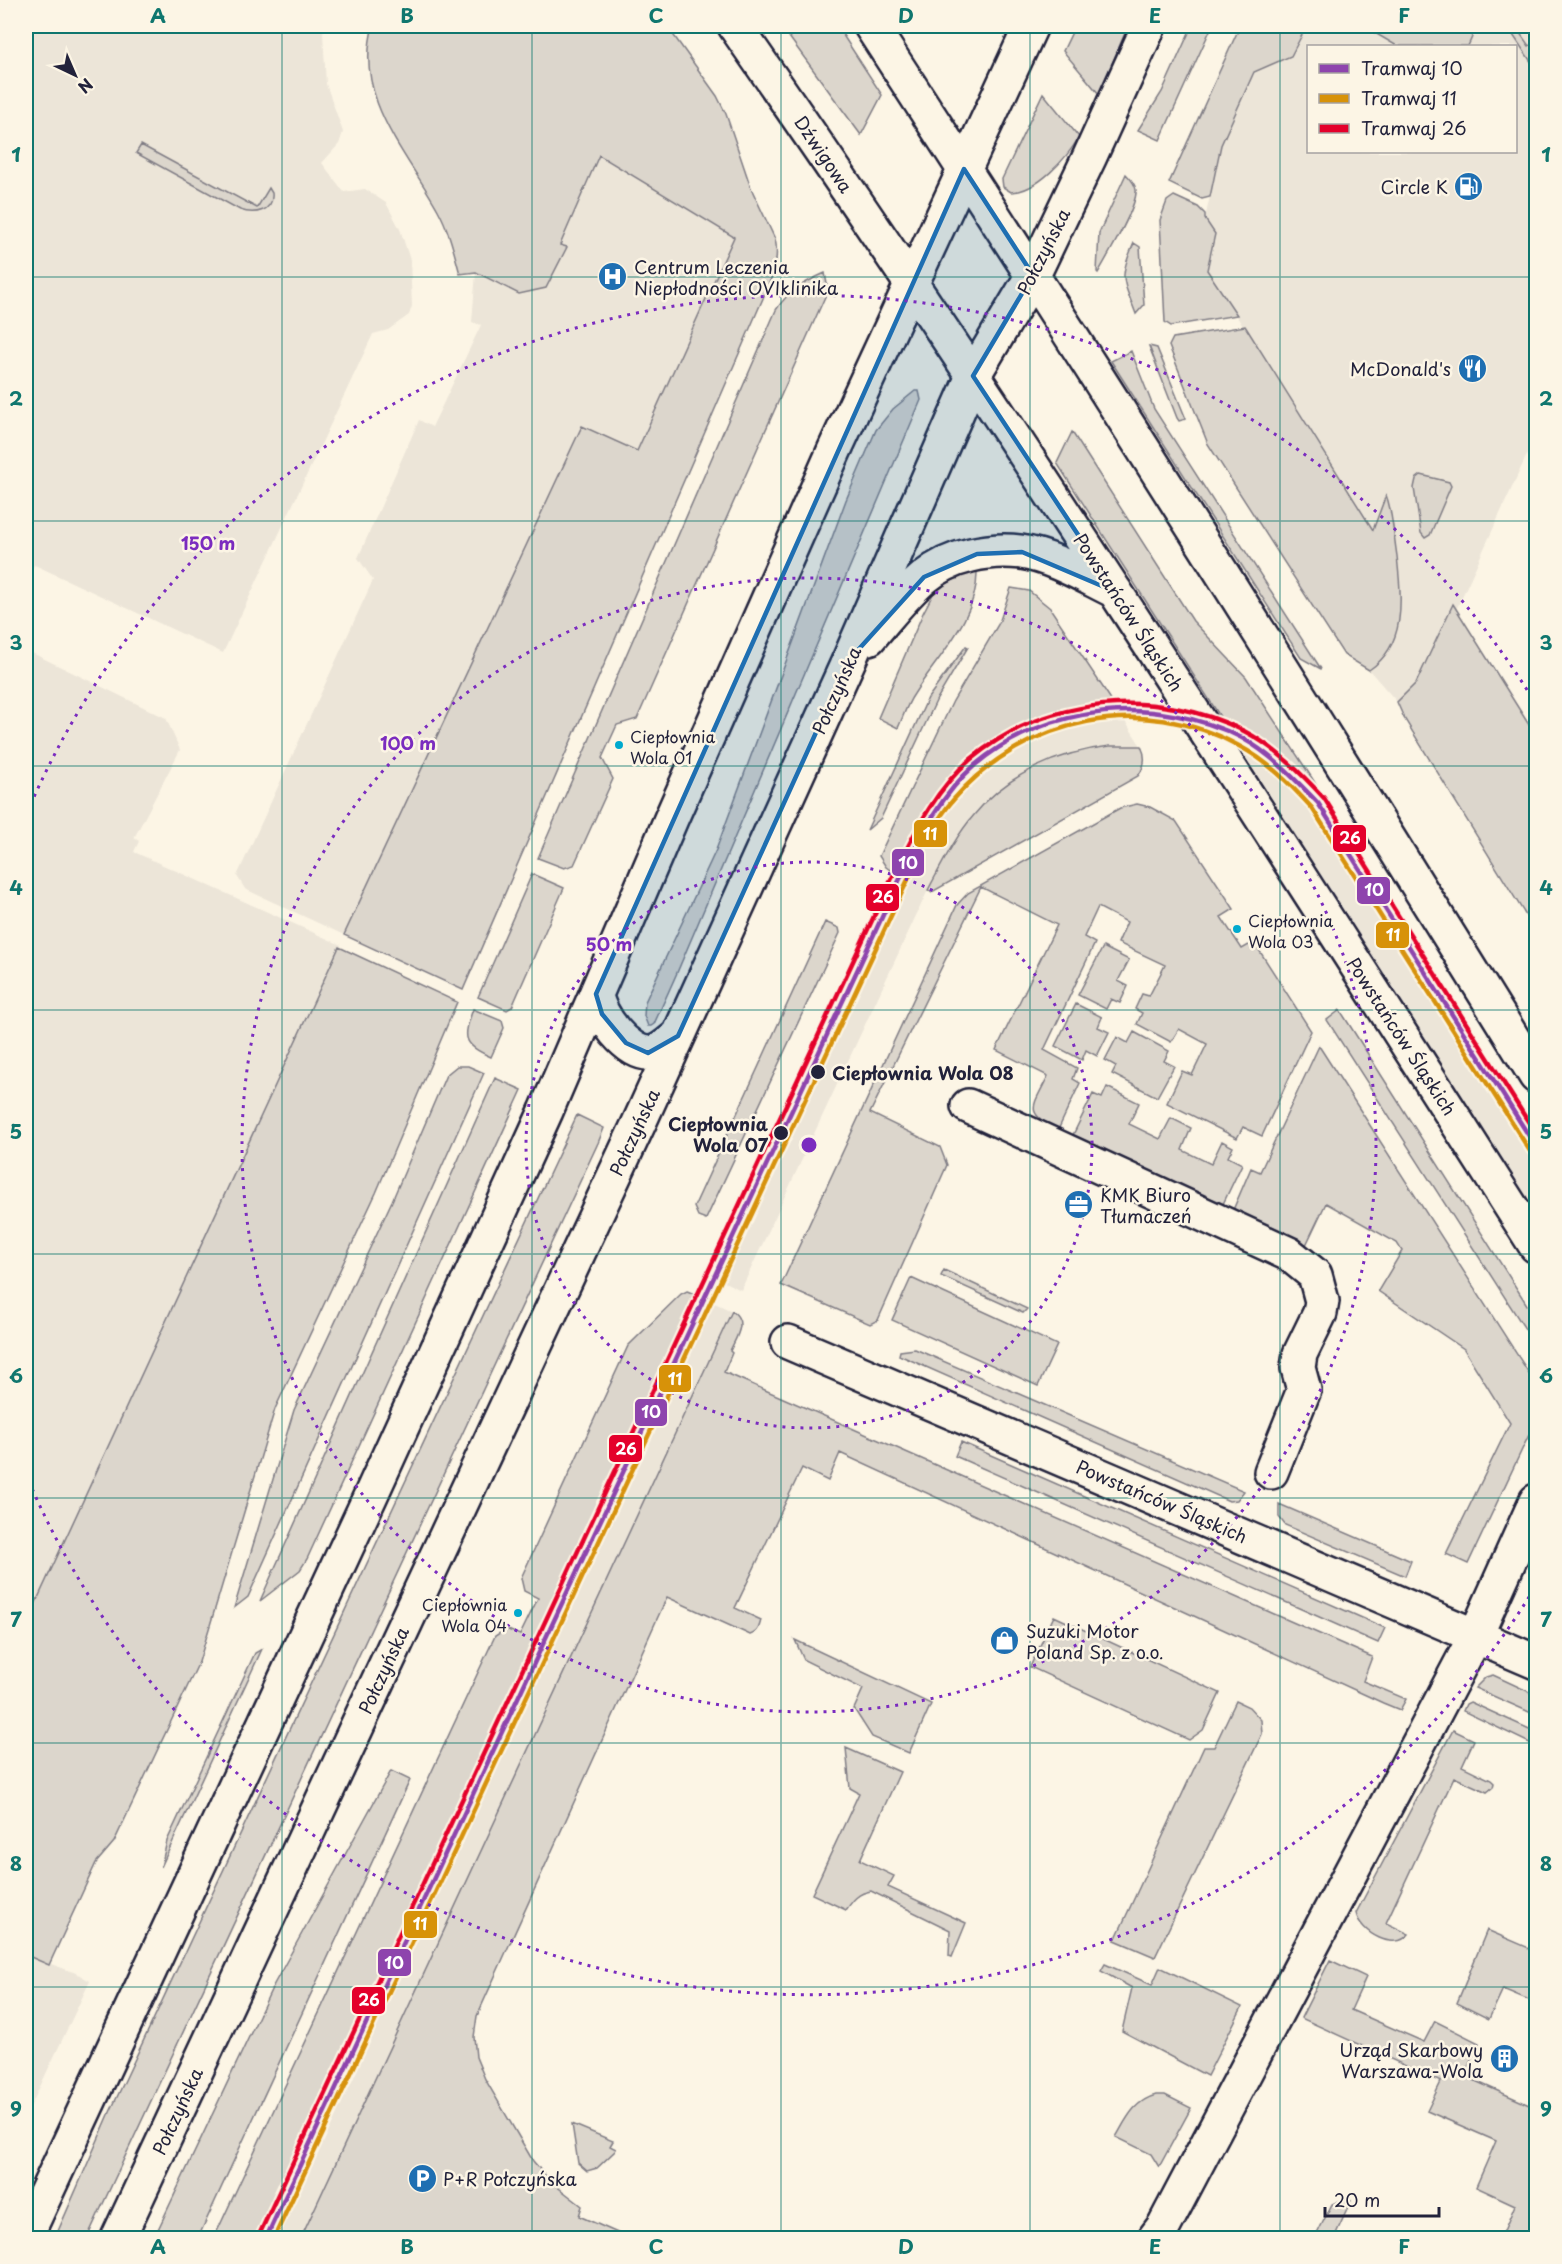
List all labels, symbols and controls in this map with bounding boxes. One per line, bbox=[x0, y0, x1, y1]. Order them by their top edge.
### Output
text: A bbox=[150, 0, 166, 30]
text: B bbox=[400, 0, 414, 30]
text: C bbox=[648, 0, 664, 30]
text: D bbox=[898, 0, 914, 30]
text: E bbox=[1149, 0, 1161, 30]
text: F bbox=[1398, 0, 1410, 30]
north arrow bbox=[45, 45, 105, 105]
legend bbox=[1307, 45, 1517, 153]
text: Tramwaj 10 bbox=[1361, 54, 1463, 81]
text: N bbox=[73, 73, 99, 100]
text: Tramwaj 11 bbox=[1361, 84, 1457, 111]
street label: Dźwigowa bbox=[788, 110, 860, 199]
text: Tramwaj 26 bbox=[1361, 114, 1467, 141]
text: 1 bbox=[11, 139, 21, 169]
text: 1 bbox=[1541, 139, 1551, 169]
fuel station icon: Circle K bbox=[1453, 170, 1485, 202]
place label: Circle K bbox=[1380, 173, 1448, 200]
street label: Połczyńska bbox=[1010, 202, 1077, 299]
place label: Centrum Leczenia Niepłodności OVIklinika bbox=[634, 253, 839, 301]
hospital icon: Centrum Leczenia Niepłodności OVIklinika bbox=[597, 260, 629, 292]
restaurant icon: McDonald's bbox=[1456, 352, 1488, 384]
place label: McDonald's bbox=[1350, 355, 1451, 382]
text: 2 bbox=[9, 383, 23, 413]
text: 2 bbox=[1539, 383, 1553, 413]
street label: Powstańców Śląskich bbox=[1068, 528, 1190, 696]
text: 150 m bbox=[181, 529, 235, 556]
text: 3 bbox=[9, 627, 23, 657]
text: 3 bbox=[1539, 627, 1553, 657]
street label: Połczyńska bbox=[805, 641, 868, 738]
place label: Ciepłownia Wola 01 bbox=[630, 724, 715, 769]
text: 100 m bbox=[380, 729, 436, 756]
marker: Ciepłownia Wola 01 bbox=[613, 739, 625, 751]
line badge: 11 bbox=[913, 819, 948, 848]
text: 11 bbox=[923, 821, 937, 845]
line badge: 26 bbox=[1332, 824, 1367, 853]
text: 26 bbox=[1339, 825, 1361, 849]
line badge: 10 bbox=[891, 848, 925, 877]
text: 10 bbox=[898, 850, 918, 874]
text: 4 bbox=[9, 872, 23, 902]
text: 4 bbox=[1539, 872, 1553, 902]
line badge: 10 bbox=[1356, 876, 1391, 905]
text: 10 bbox=[1364, 877, 1384, 901]
line badge: 26 bbox=[865, 883, 900, 912]
text: 26 bbox=[872, 884, 894, 908]
place label: Ciepłownia Wola 03 bbox=[1248, 908, 1333, 953]
line badge: 11 bbox=[1375, 921, 1410, 949]
text: 11 bbox=[1386, 922, 1400, 946]
marker: Ciepłownia Wola 03 bbox=[1231, 923, 1243, 935]
text: 50 m bbox=[586, 930, 632, 957]
street label: Powstańców Śląskich bbox=[1341, 952, 1463, 1120]
place label: Ciepłownia Wola 08 bbox=[832, 1059, 1014, 1086]
marker: Ciepłownia Wola 08 bbox=[809, 1063, 827, 1081]
street label: Połczyńska bbox=[602, 1083, 666, 1180]
place label: Ciepłownia Wola 07 bbox=[668, 1110, 769, 1158]
text: 5 bbox=[10, 1116, 22, 1146]
text: 5 bbox=[1540, 1116, 1552, 1146]
marker: Ciepłownia Wola 07 bbox=[772, 1124, 790, 1142]
centre of rings bbox=[799, 1135, 819, 1155]
place label: KMK Biuro Tłumaczeń bbox=[1100, 1181, 1192, 1229]
office icon: KMK Biuro Tłumaczeń bbox=[1063, 1188, 1095, 1220]
text: 6 bbox=[9, 1360, 23, 1390]
text: 6 bbox=[1539, 1360, 1553, 1390]
line badge: 11 bbox=[658, 1364, 692, 1393]
text: 11 bbox=[668, 1366, 682, 1390]
line badge: 10 bbox=[634, 1398, 668, 1427]
text: 10 bbox=[641, 1399, 661, 1423]
line badge: 26 bbox=[608, 1434, 643, 1463]
text: 26 bbox=[615, 1436, 637, 1460]
street label: Powstańców Śląskich bbox=[1072, 1453, 1252, 1549]
place label: Ciepłownia Wola 04 bbox=[422, 1592, 507, 1637]
text: 7 bbox=[10, 1604, 22, 1634]
text: 7 bbox=[1540, 1604, 1552, 1634]
marker: Ciepłownia Wola 04 bbox=[512, 1607, 524, 1619]
place label: Suzuki Motor Poland Sp. z o.o. bbox=[1026, 1617, 1164, 1665]
street label: Połczyńska bbox=[351, 1621, 415, 1718]
shop icon: Suzuki Motor Poland Sp. z o.o. bbox=[989, 1624, 1021, 1656]
text: 8 bbox=[10, 1848, 22, 1878]
text: 8 bbox=[1540, 1848, 1552, 1878]
line badge: 11 bbox=[403, 1910, 438, 1939]
text: 11 bbox=[413, 1911, 427, 1935]
line badge: 10 bbox=[377, 1948, 412, 1977]
text: 10 bbox=[384, 1950, 404, 1974]
line badge: 26 bbox=[351, 1986, 386, 2015]
text: 26 bbox=[358, 1987, 380, 2011]
place label: Urząd Skarbowy Warszawa-Wola bbox=[1339, 2036, 1484, 2084]
building icon: Urząd Skarbowy Warszawa-Wola bbox=[1488, 2043, 1520, 2075]
street label: Połczyńska bbox=[145, 2062, 209, 2159]
text: 9 bbox=[10, 2093, 22, 2123]
text: 9 bbox=[1540, 2093, 1552, 2123]
parking icon: P+R Połczyńska bbox=[406, 2162, 438, 2194]
place label: P+R Połczyńska bbox=[443, 2165, 578, 2192]
scale bar bbox=[1325, 2180, 1439, 2218]
text: 20 m bbox=[1334, 2186, 1380, 2213]
text: A bbox=[150, 2231, 166, 2261]
text: B bbox=[400, 2231, 414, 2261]
text: C bbox=[648, 2231, 664, 2261]
text: D bbox=[898, 2231, 914, 2261]
text: E bbox=[1149, 2231, 1161, 2261]
text: F bbox=[1398, 2231, 1410, 2261]

